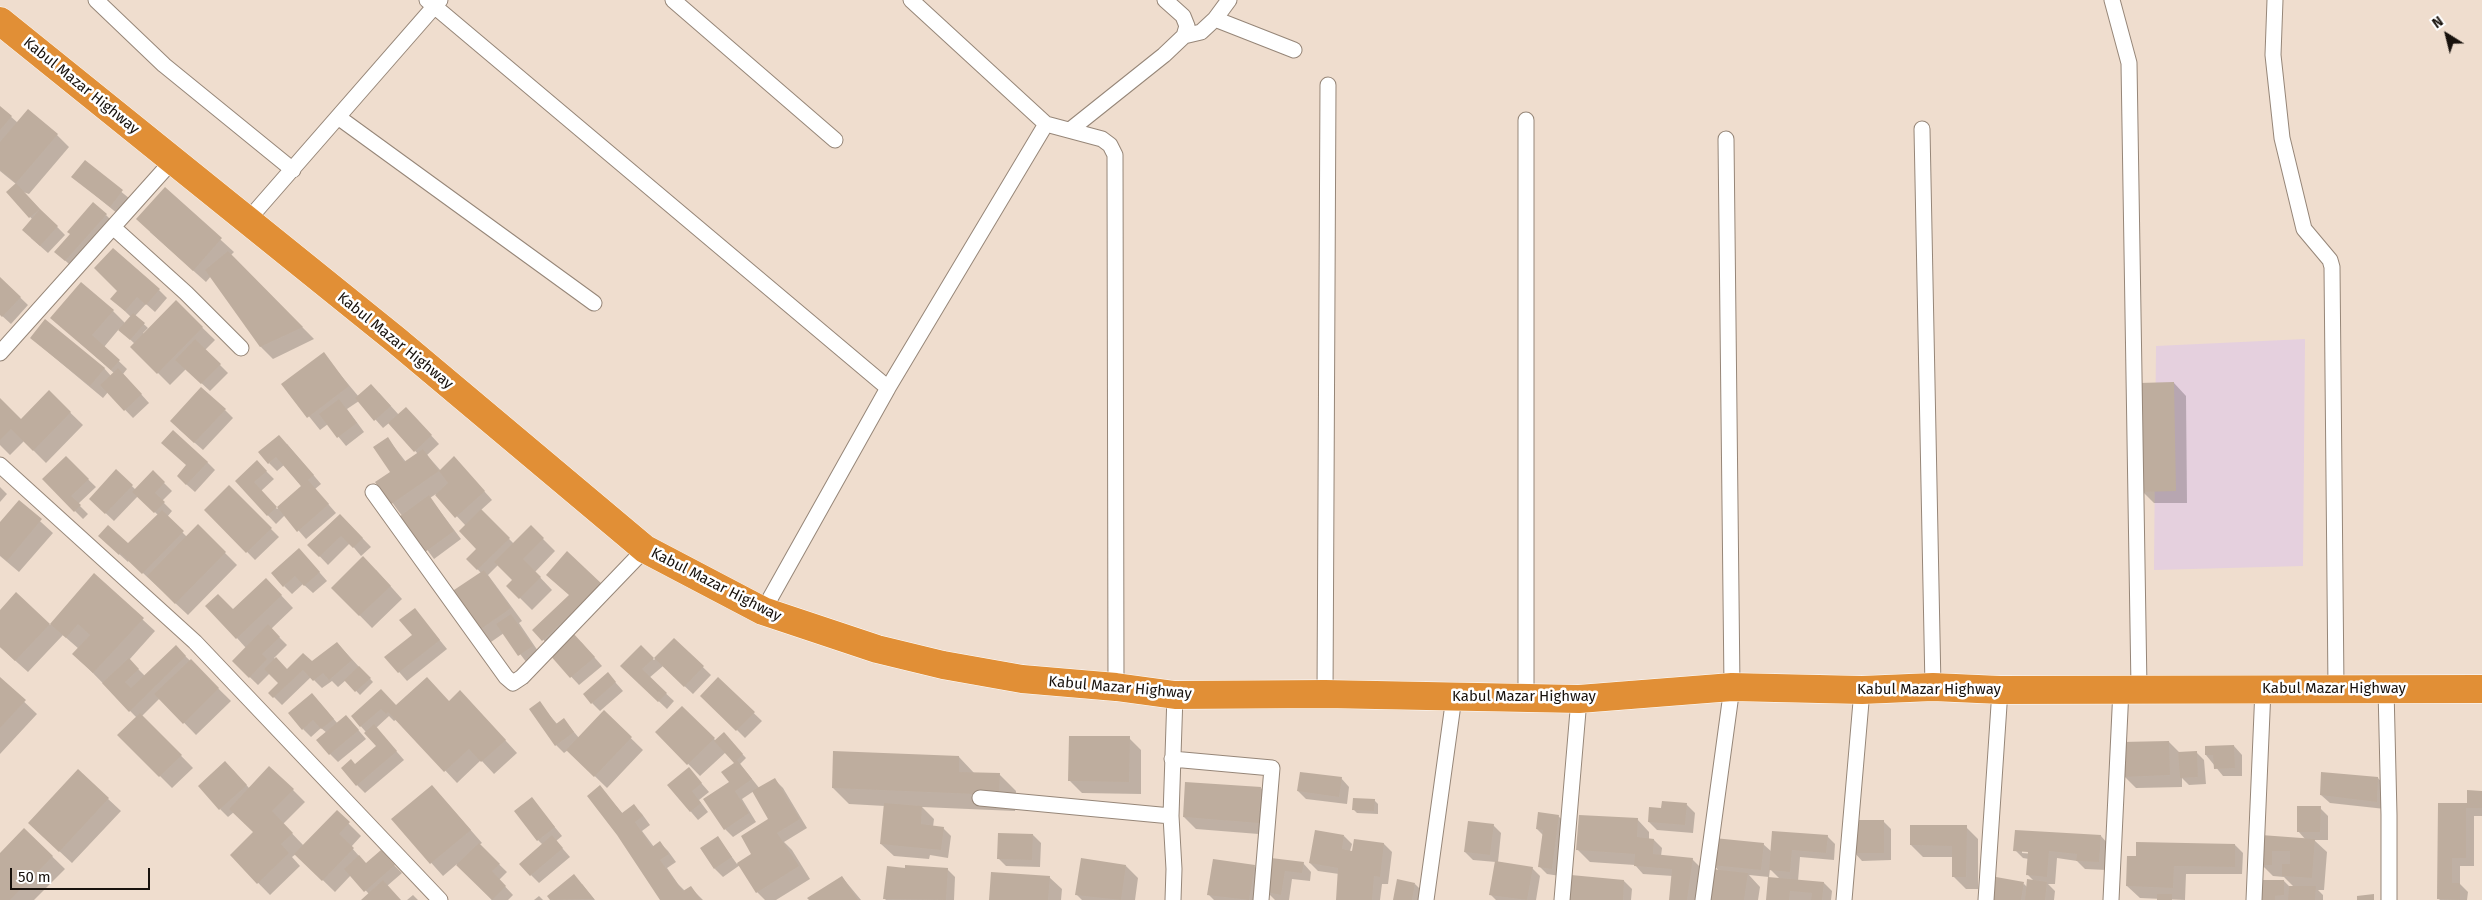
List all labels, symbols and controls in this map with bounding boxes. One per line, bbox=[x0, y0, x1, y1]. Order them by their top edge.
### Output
north arrow bbox=[2422, 10, 2472, 60]
text: N bbox=[2429, 13, 2447, 32]
street label: Kabul Mazar Highway bbox=[19, 34, 143, 138]
street label: Kabul Mazar Highway bbox=[333, 289, 457, 393]
street label: Kabul Mazar Highway bbox=[648, 544, 784, 626]
street label: Kabul Mazar Highway bbox=[1048, 673, 1192, 703]
street label: Kabul Mazar Highway bbox=[2262, 680, 2406, 698]
street label: Kabul Mazar Highway bbox=[1857, 681, 2001, 699]
street label: Kabul Mazar Highway bbox=[1452, 688, 1596, 706]
scale bar bbox=[12, 858, 152, 890]
text: 50 m bbox=[18, 868, 51, 886]

